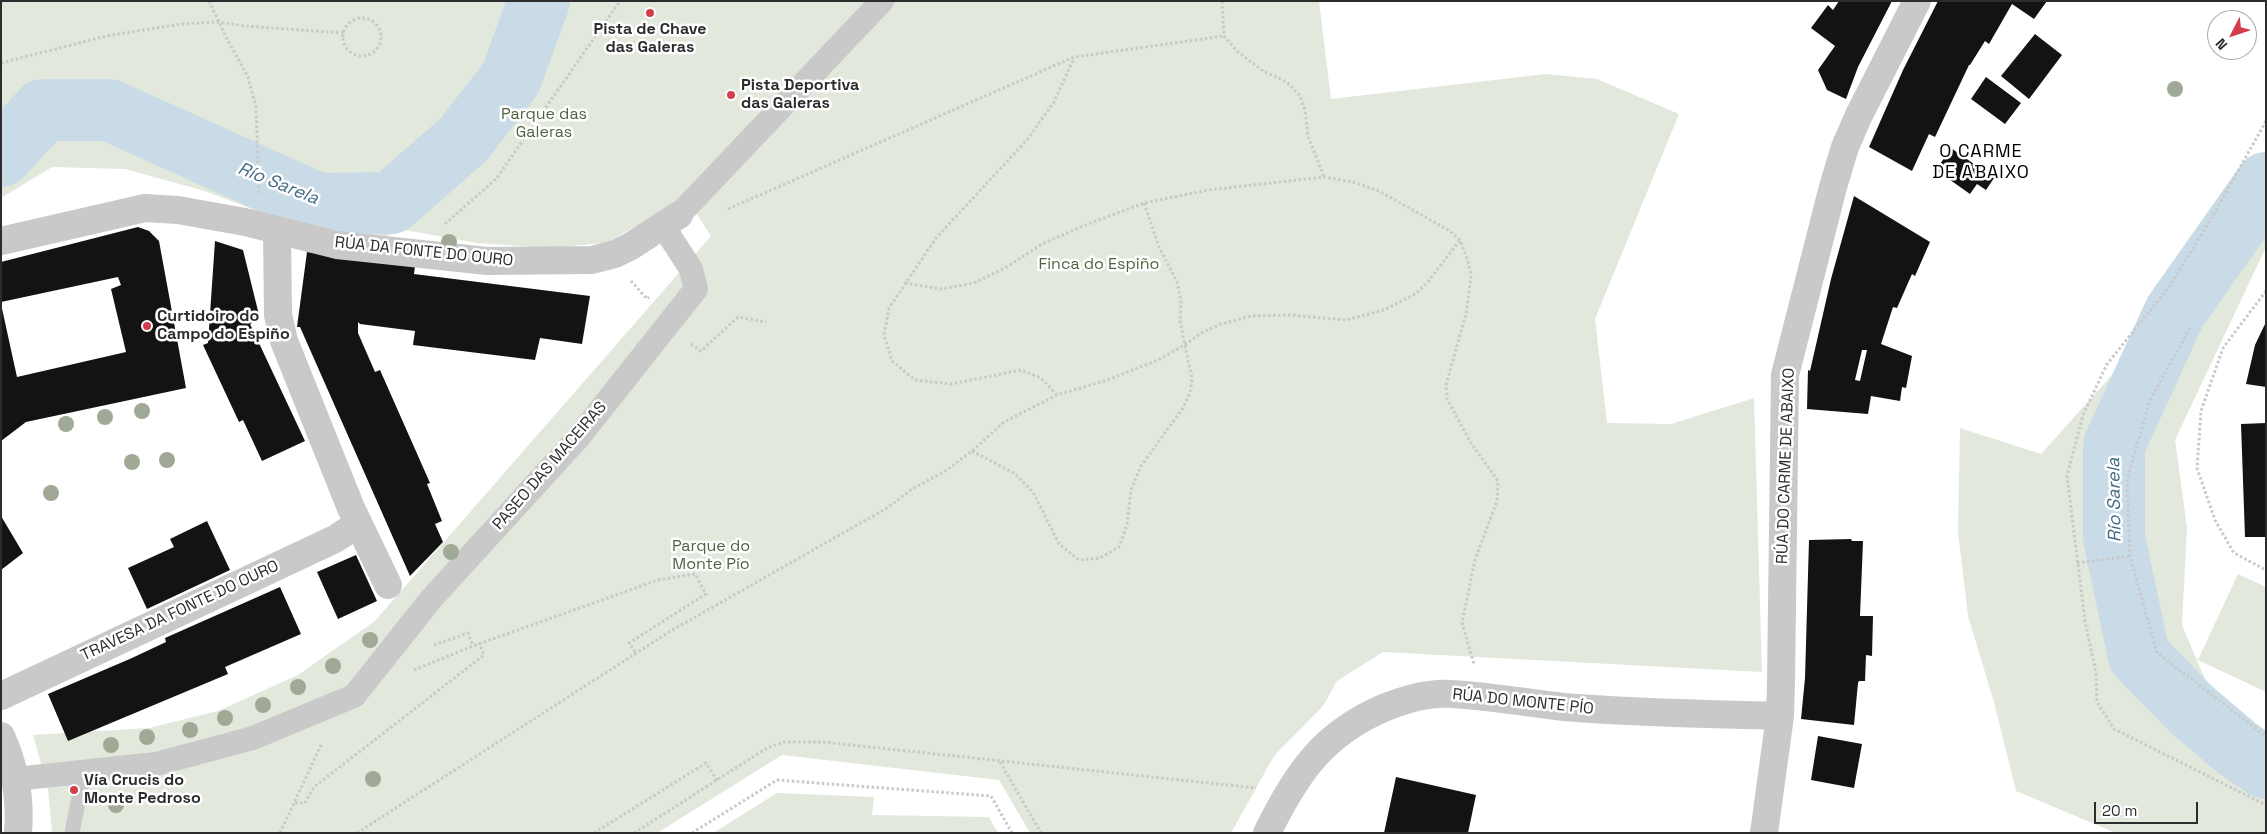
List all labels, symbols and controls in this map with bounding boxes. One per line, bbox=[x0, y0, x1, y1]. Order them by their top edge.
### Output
marker: Pista de Chave das Galeras bbox=[644, 7, 656, 19]
north arrow bbox=[2207, 10, 2257, 60]
place label: Pista de Chave das Galeras bbox=[594, 20, 706, 58]
text: N bbox=[2212, 35, 2231, 54]
place label: Pista Deportiva das Galeras bbox=[741, 76, 859, 114]
marker: Pista Deportiva das Galeras bbox=[725, 89, 737, 101]
park label: Parque das Galeras bbox=[501, 105, 587, 143]
district label: O CARME DE ABAIXO bbox=[1931, 141, 2031, 183]
water label: Río Sarela bbox=[235, 158, 321, 210]
street label: RÚA DA FONTE DO OURO bbox=[334, 233, 514, 271]
park label: Finca do Espiño bbox=[1039, 255, 1159, 275]
place label: Curtidoiro do Campo do Espiño bbox=[157, 307, 290, 345]
marker: Curtidoiro do Campo do Espiño bbox=[141, 320, 153, 332]
street label: RÚA DO CARME DE ABAIXO bbox=[1773, 368, 1799, 564]
street label: PASEO DAS MACEIRAS bbox=[489, 398, 611, 534]
water label: Río Sarela bbox=[2103, 457, 2127, 543]
park label: Parque do Monte Pío bbox=[672, 537, 750, 575]
street label: TRAVESA DA FONTE DO OURO bbox=[78, 557, 282, 665]
street label: RÚA DO MONTE PÍO bbox=[1451, 685, 1595, 719]
place label: Vía Crucis do Monte Pedroso bbox=[84, 771, 201, 809]
marker: Vía Crucis do Monte Pedroso bbox=[68, 784, 80, 796]
scale bar bbox=[2097, 792, 2201, 824]
text: 20 m bbox=[2102, 801, 2137, 820]

